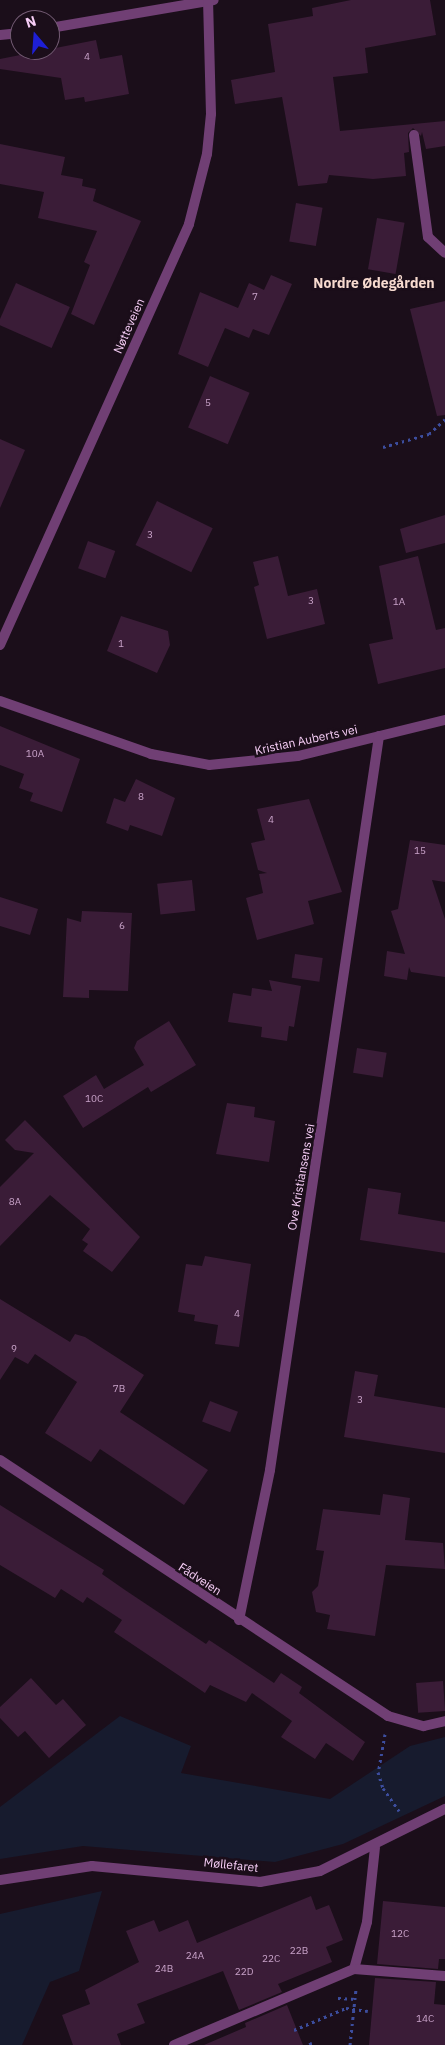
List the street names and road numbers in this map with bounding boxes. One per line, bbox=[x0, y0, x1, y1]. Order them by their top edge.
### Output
street label: Nøtteveien bbox=[110, 296, 148, 356]
street label: Kristian Auberts vei bbox=[253, 722, 359, 758]
street label: Ove Kristiansens vei bbox=[285, 1123, 317, 1231]
street label: Fådveien bbox=[176, 1560, 224, 1598]
street label: Møllefaret bbox=[203, 1855, 259, 1875]

